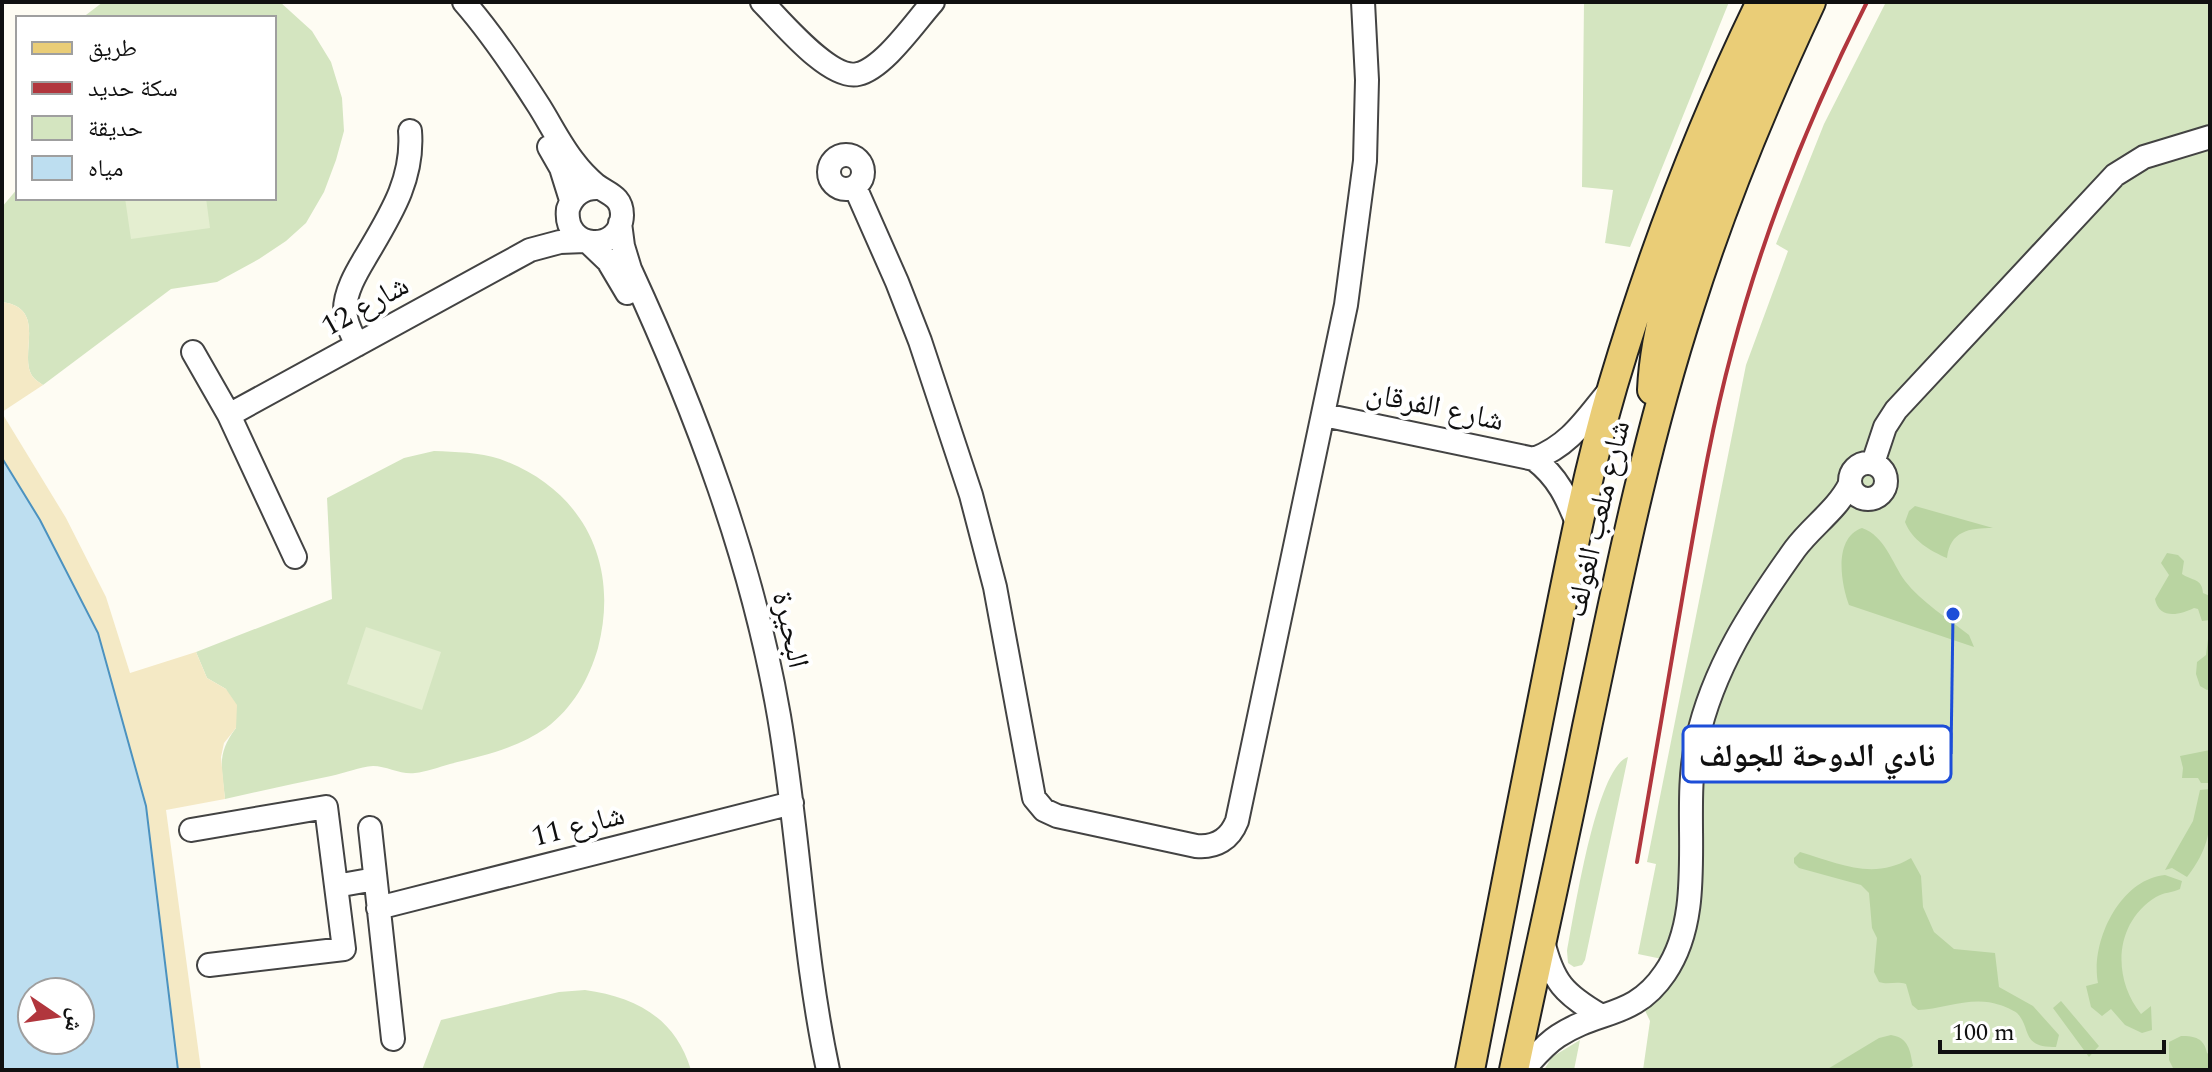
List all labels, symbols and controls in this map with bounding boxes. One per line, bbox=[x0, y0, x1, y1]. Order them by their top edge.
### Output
legend bbox=[16, 16, 276, 200]
text: طريق bbox=[88, 31, 137, 67]
text: سكة حديد bbox=[88, 71, 178, 107]
text: حديقة bbox=[88, 111, 143, 147]
text: مياه bbox=[88, 151, 123, 187]
street label: شارع 12 bbox=[313, 263, 417, 349]
street label: شارع الفرقان bbox=[1362, 370, 1508, 444]
street label: شارع ملعب الغولف bbox=[1553, 416, 1643, 622]
street label: البحيرة bbox=[759, 587, 821, 673]
callout: نادي الدوحة للجولف bbox=[1683, 726, 1951, 782]
text: نادي الدوحة للجولف bbox=[1699, 732, 1935, 781]
street label: شارع 11 bbox=[527, 792, 629, 860]
north arrow bbox=[16, 976, 96, 1056]
scale bar bbox=[1940, 1004, 2164, 1054]
text: ش bbox=[55, 1005, 93, 1035]
text: 100 m bbox=[1952, 1015, 2015, 1051]

